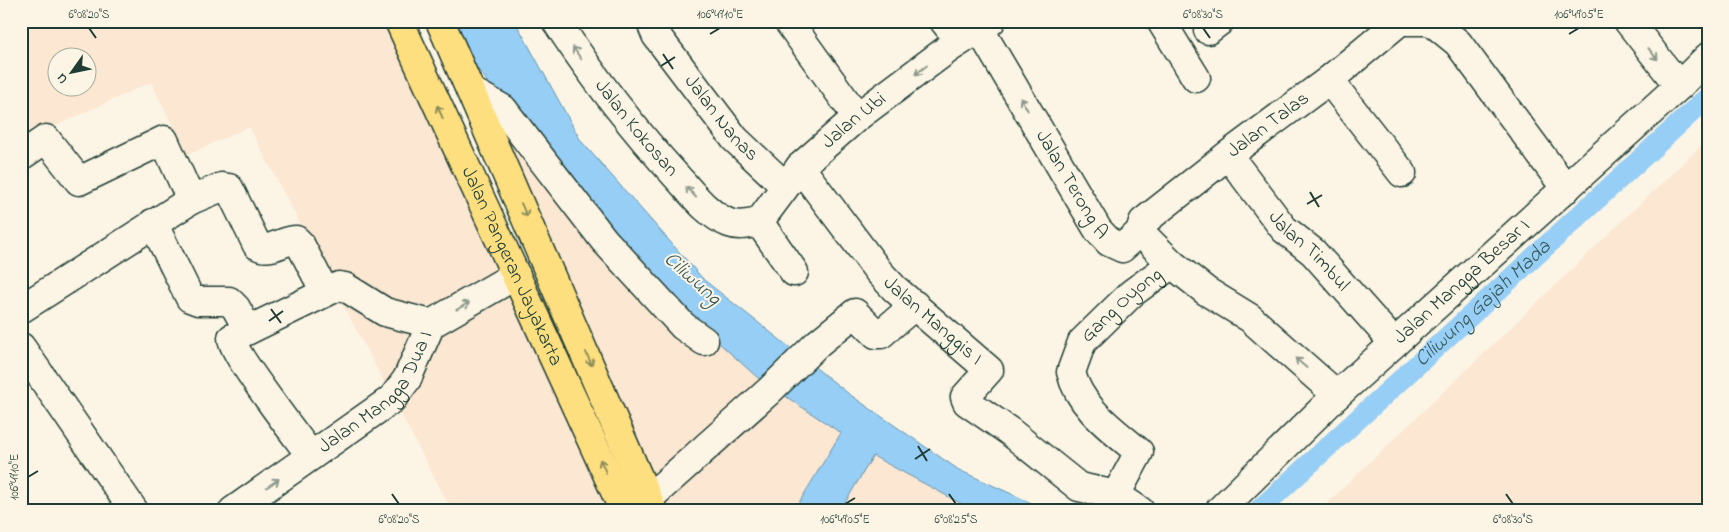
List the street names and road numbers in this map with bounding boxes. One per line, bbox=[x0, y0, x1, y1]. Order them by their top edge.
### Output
street label: Jalan Nanas bbox=[677, 69, 765, 168]
street label: Jalan Kokosan bbox=[587, 73, 685, 184]
street label: Jalan Ubi bbox=[815, 85, 893, 156]
street label: Jalan Talas bbox=[1221, 85, 1316, 165]
street label: Jalan Terong A bbox=[1028, 125, 1115, 246]
street label: Jalan Pangeran Jayakarta bbox=[453, 162, 570, 371]
street label: Jalan Timbul bbox=[1261, 205, 1356, 298]
street label: Jalan Mangga Besar I bbox=[1387, 212, 1537, 352]
street label: Gang Oyong bbox=[1074, 261, 1169, 350]
street label: Jalan Manggis I bbox=[876, 270, 989, 373]
street label: Jalan Mangga Dua I bbox=[313, 327, 441, 461]

